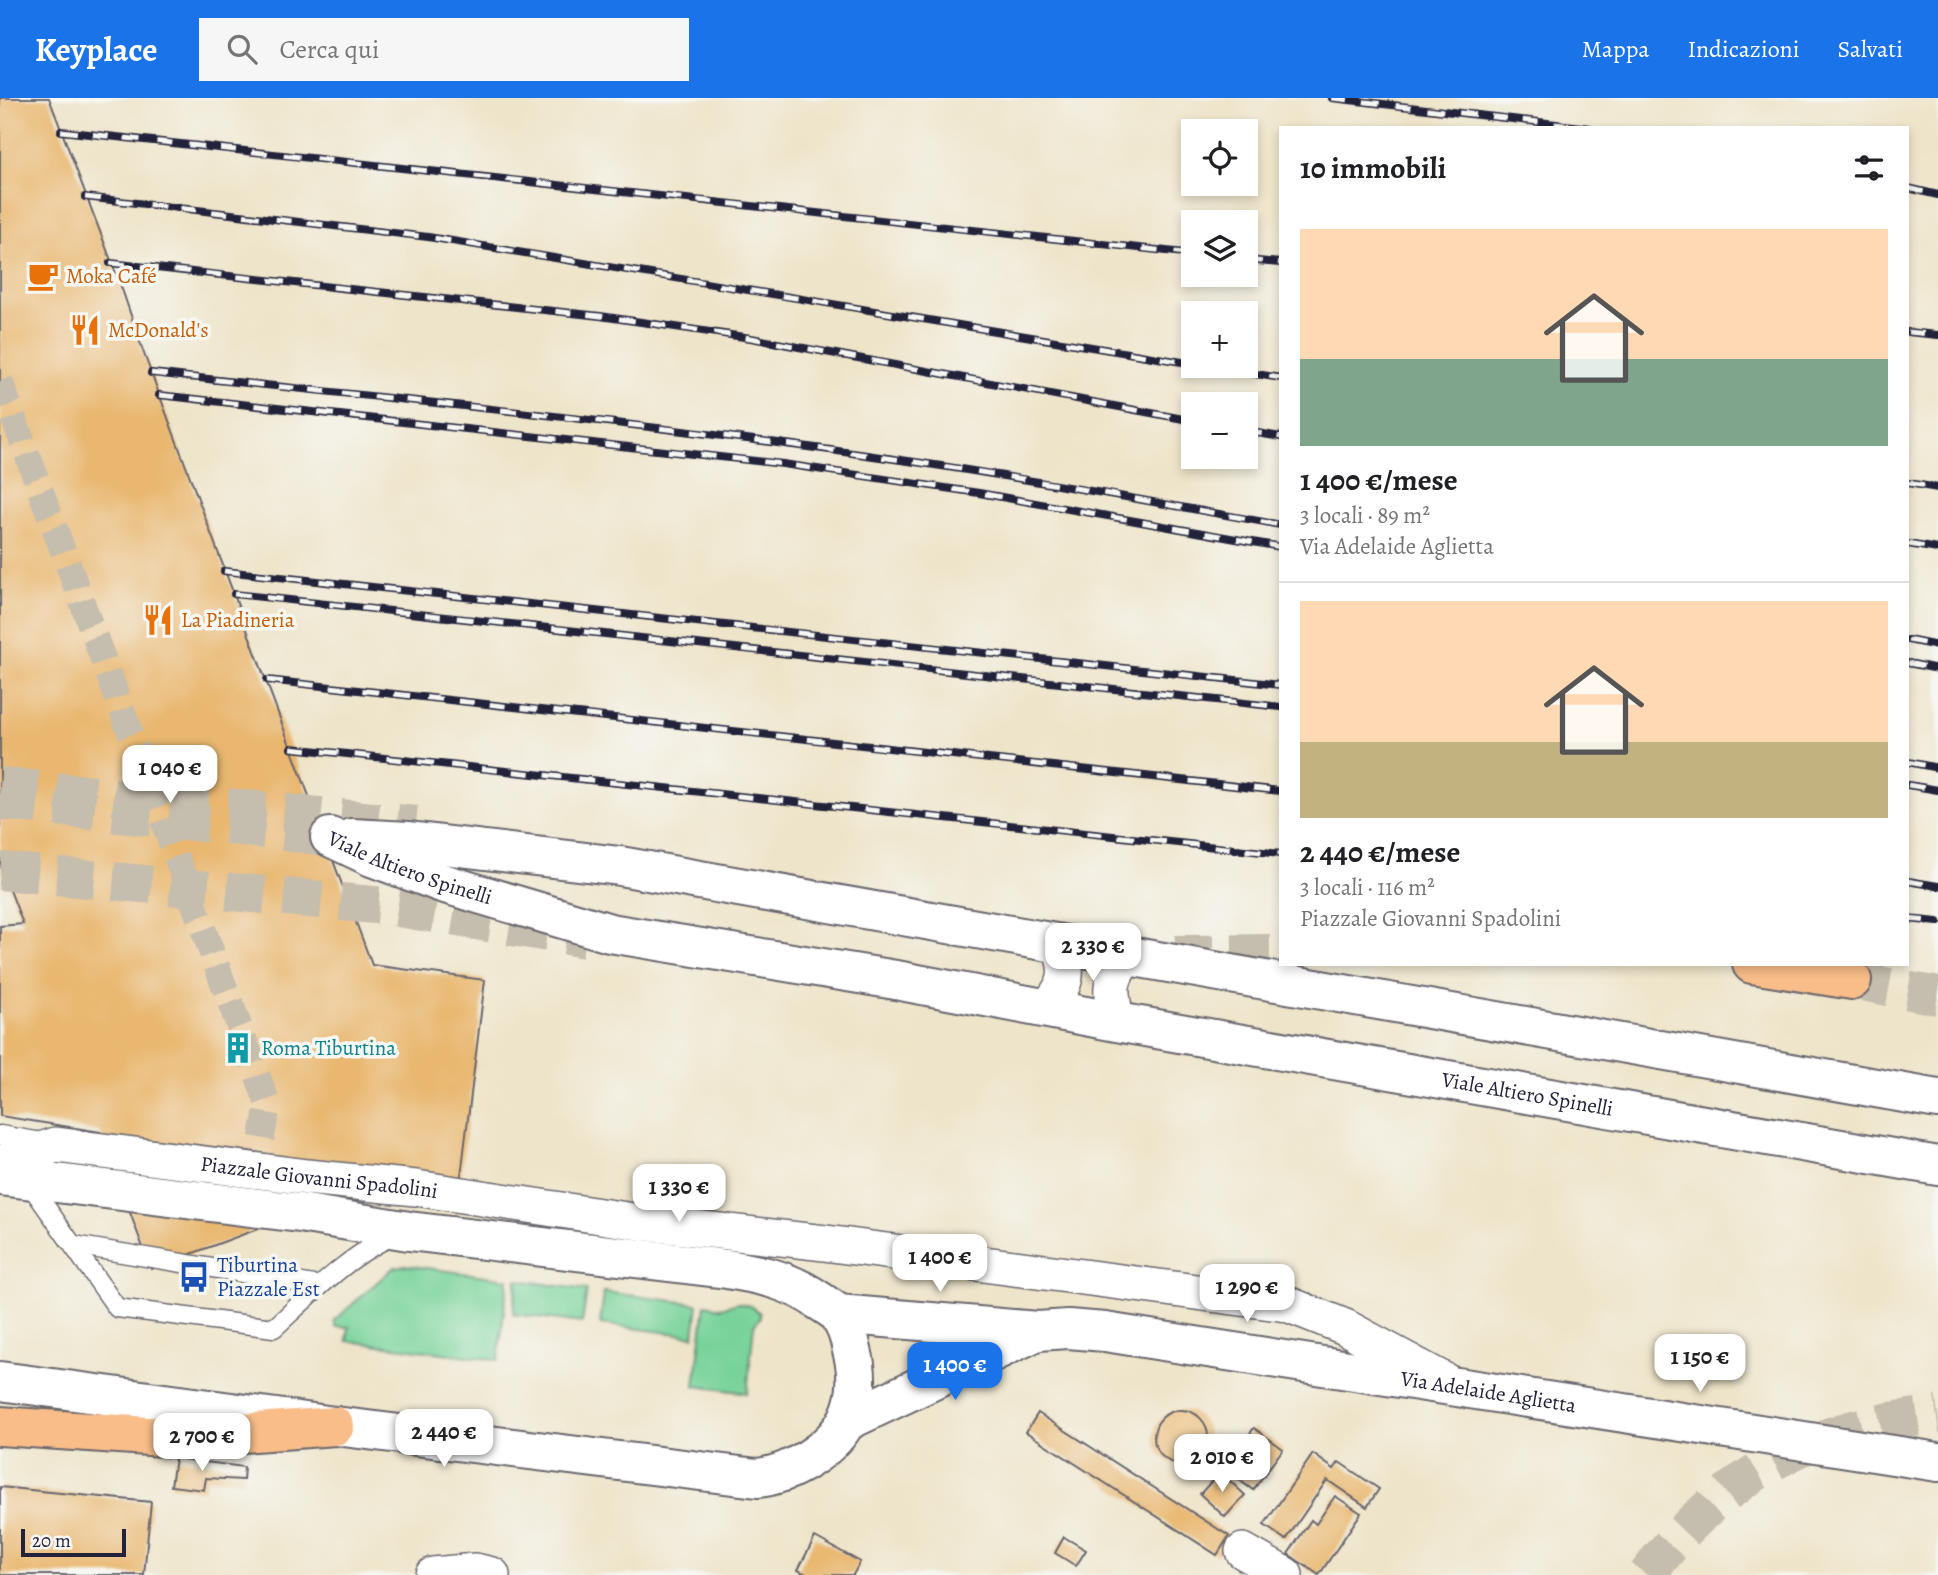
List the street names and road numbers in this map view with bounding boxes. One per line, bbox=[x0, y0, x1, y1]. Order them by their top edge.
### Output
street label: Viale Altiero Spinelli bbox=[322, 824, 495, 911]
street label: Viale Altiero Spinelli bbox=[1439, 1065, 1615, 1123]
street label: Piazzale Giovanni Spadolini bbox=[199, 1150, 440, 1205]
street label: Via Adelaide Aglietta bbox=[1398, 1364, 1578, 1419]

